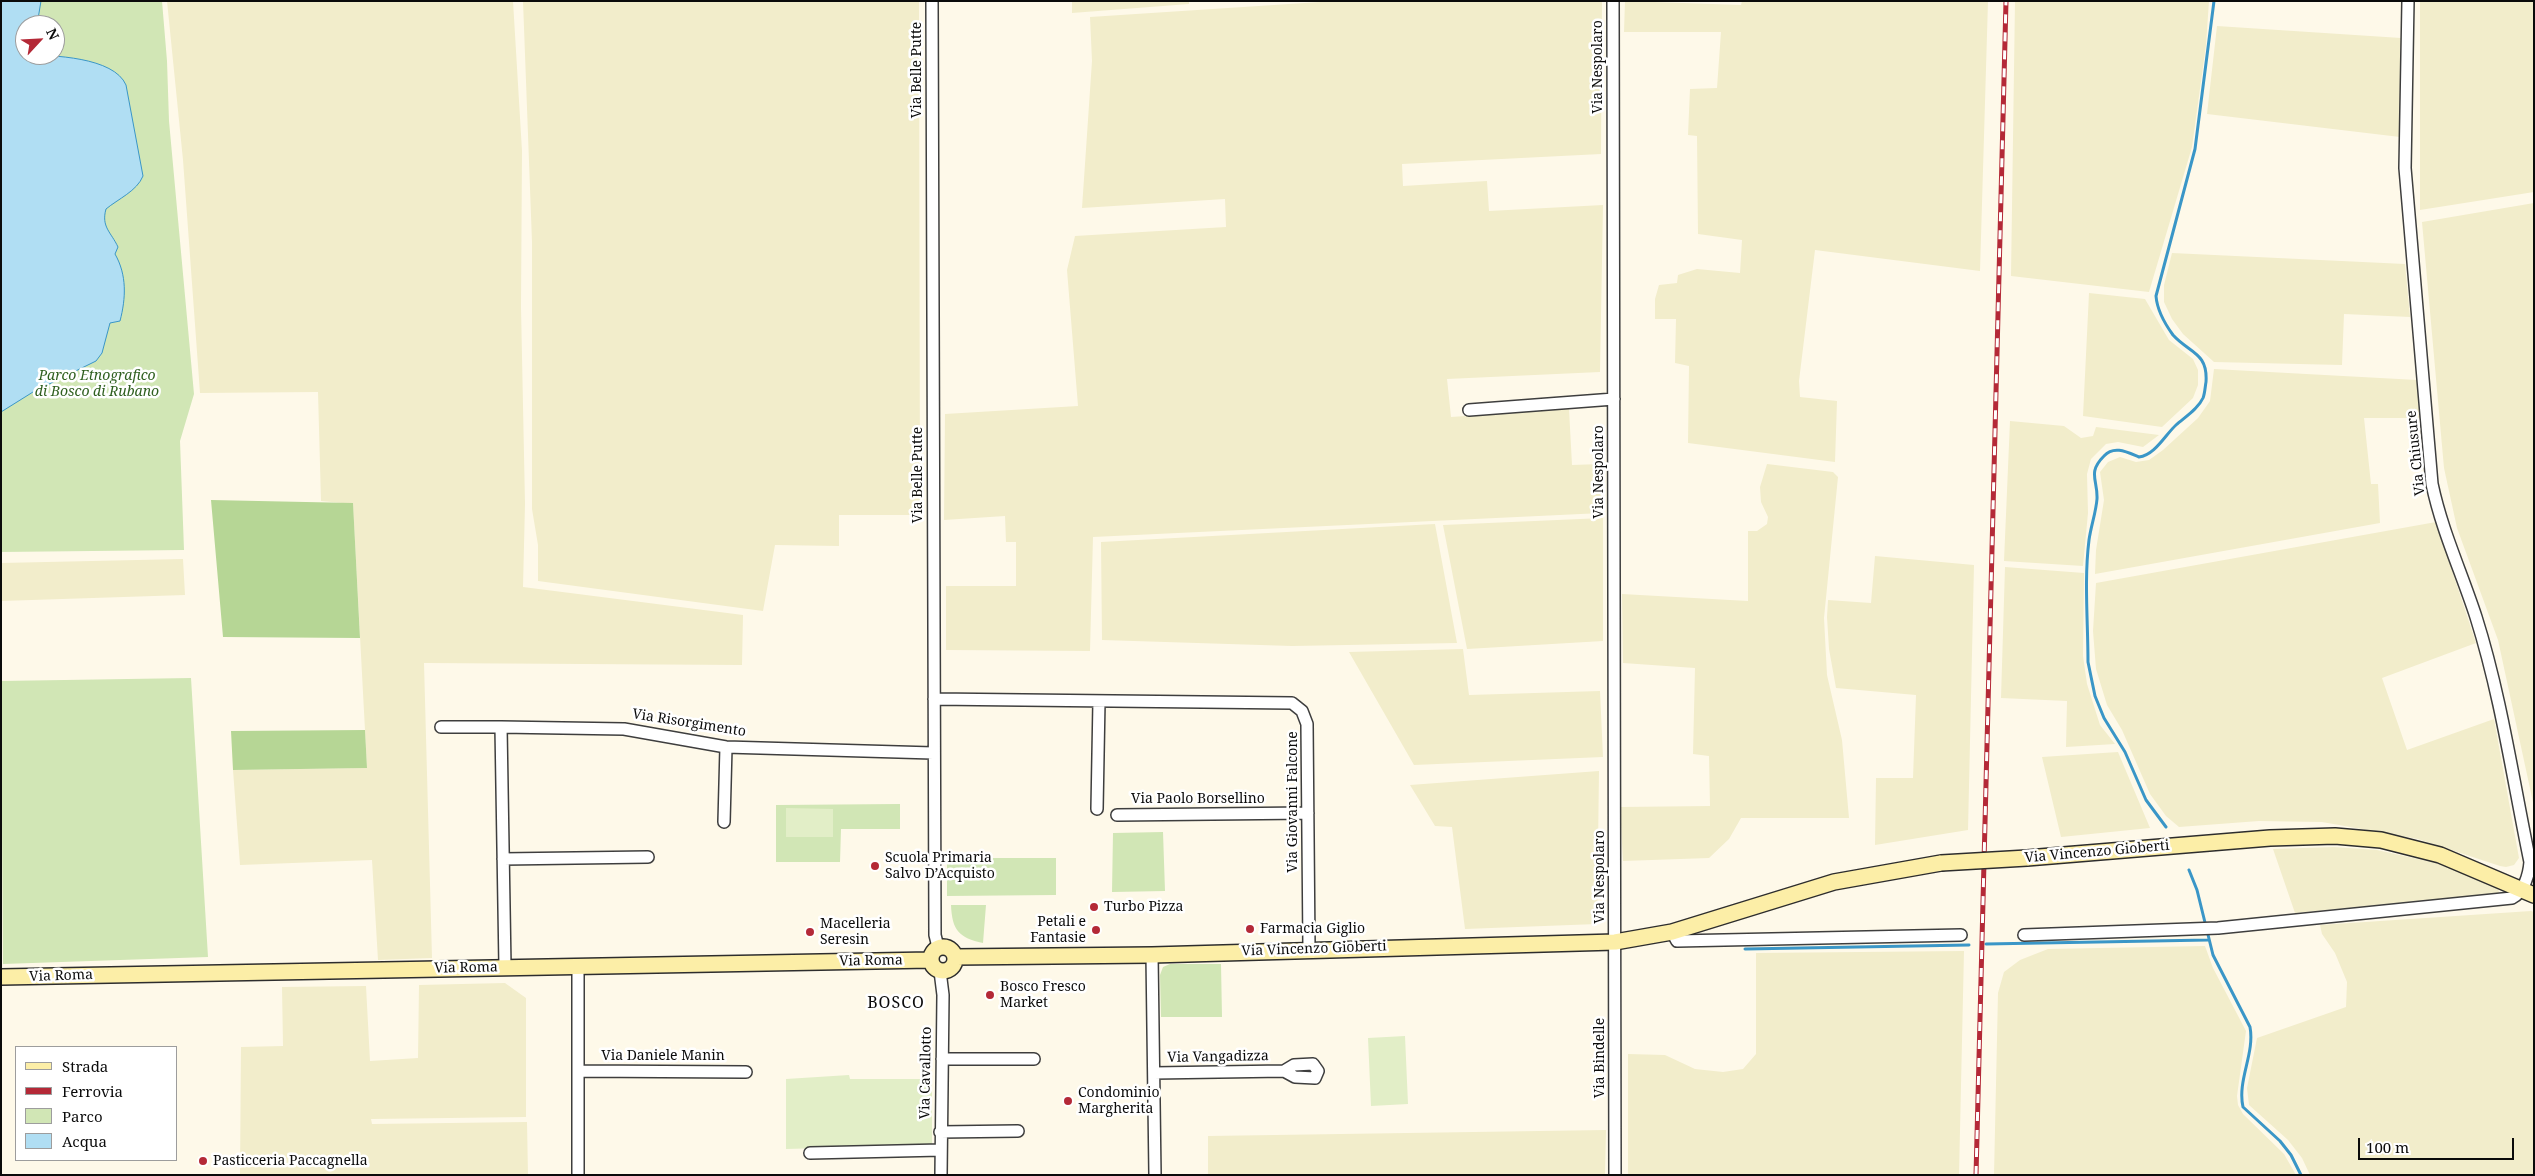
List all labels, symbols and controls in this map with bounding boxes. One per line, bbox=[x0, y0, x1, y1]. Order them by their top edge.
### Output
north arrow bbox=[15, 15, 65, 65]
street label: Via Nespolaro bbox=[1590, 20, 1606, 114]
street label: Via Belle Putte bbox=[909, 22, 925, 118]
text: N bbox=[42, 25, 64, 43]
park label: Parco Etnografico di Bosco di Rubano bbox=[35, 368, 159, 401]
street label: Via Chiusure bbox=[2403, 410, 2429, 496]
street label: Via Nespolaro bbox=[1591, 425, 1607, 519]
street label: Via Belle Putte bbox=[910, 427, 926, 523]
street label: Via Risorgimento bbox=[631, 706, 747, 740]
street label: Via Giovanni Falcone bbox=[1285, 731, 1301, 873]
street label: Via Paolo Borsellino bbox=[1131, 791, 1265, 807]
street label: Via Nespolaro bbox=[1592, 830, 1608, 924]
street label: Via Vincenzo Gioberti bbox=[2024, 837, 2170, 867]
place label: Scuola Primaria Salvo D’Acquisto bbox=[885, 850, 995, 882]
marker: Scuola Primaria Salvo D’Acquisto bbox=[869, 860, 881, 872]
place label: Turbo Pizza bbox=[1104, 899, 1184, 915]
marker: Turbo Pizza bbox=[1088, 901, 1100, 913]
place label: Petali e Fantasie bbox=[1030, 914, 1086, 946]
place label: Macelleria Seresin bbox=[820, 916, 891, 949]
place label: Farmacia Giglio bbox=[1260, 921, 1365, 937]
marker: Farmacia Giglio bbox=[1244, 923, 1256, 935]
marker: Petali e Fantasie bbox=[1090, 924, 1102, 936]
marker: Macelleria Seresin bbox=[804, 926, 816, 938]
street label: Via Vincenzo Gioberti bbox=[1241, 938, 1387, 960]
street label: Via Roma bbox=[839, 952, 903, 970]
street label: Via Roma bbox=[434, 959, 498, 977]
street label: Via Roma bbox=[29, 966, 93, 986]
place label: Bosco Fresco Market bbox=[1000, 979, 1086, 1012]
marker: Bosco Fresco Market bbox=[984, 989, 996, 1001]
district label: BOSCO bbox=[867, 993, 925, 1013]
street label: Via Bindelle bbox=[1592, 1018, 1608, 1098]
street label: Via Cavallotto bbox=[917, 1027, 935, 1119]
legend bbox=[15, 1046, 178, 1161]
street label: Via Daniele Manin bbox=[601, 1048, 725, 1064]
street label: Via Vangadizza bbox=[1167, 1048, 1269, 1066]
text: Strada bbox=[62, 1056, 108, 1076]
text: Ferrovia bbox=[62, 1081, 123, 1101]
place label: Condominio Margherita bbox=[1078, 1085, 1160, 1118]
marker: Condominio Margherita bbox=[1062, 1095, 1074, 1107]
text: Parco bbox=[62, 1106, 103, 1126]
scale bar bbox=[2360, 1128, 2516, 1160]
text: Acqua bbox=[62, 1131, 107, 1151]
text: 100 m bbox=[2366, 1137, 2409, 1157]
place label: Pasticceria Paccagnella bbox=[213, 1153, 368, 1169]
marker: Pasticceria Paccagnella bbox=[197, 1155, 209, 1167]

